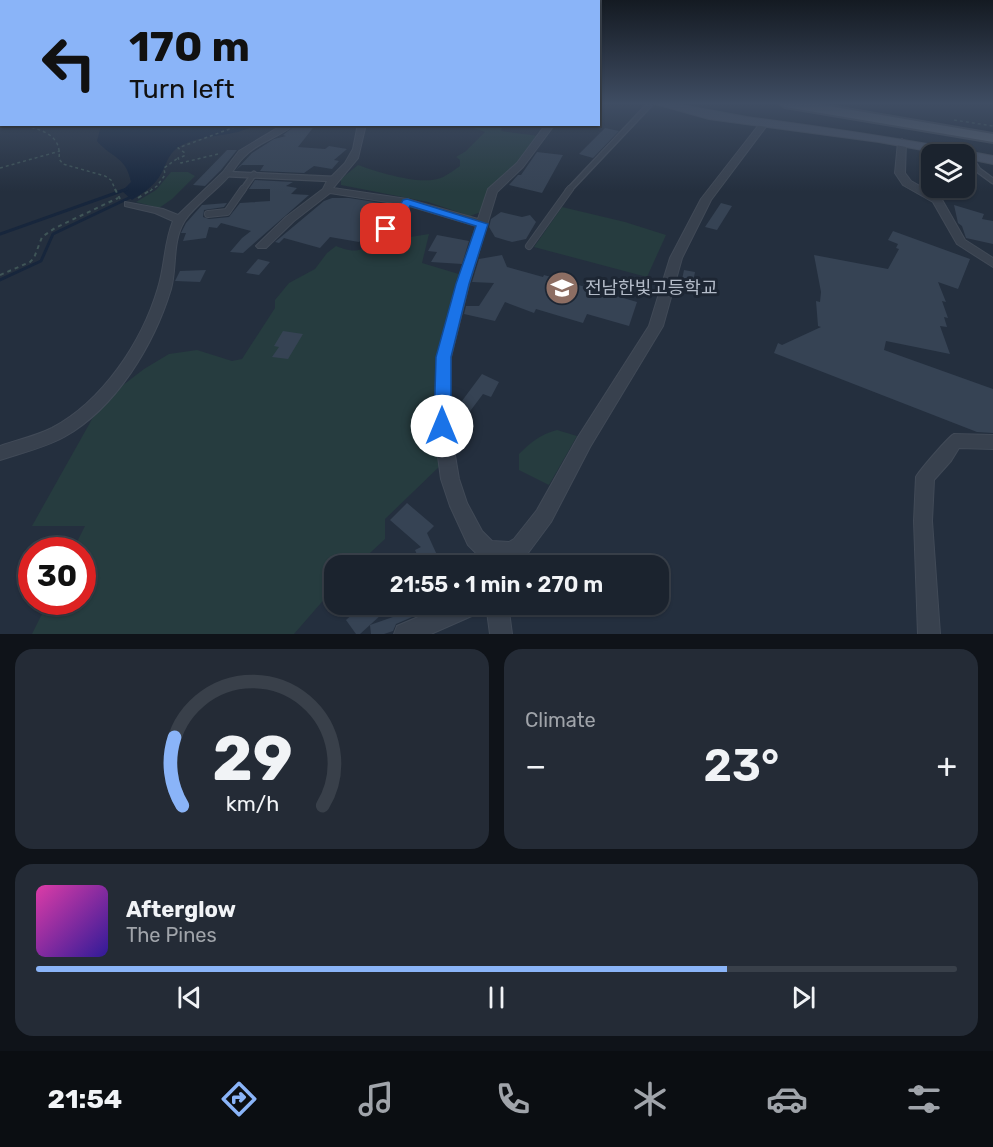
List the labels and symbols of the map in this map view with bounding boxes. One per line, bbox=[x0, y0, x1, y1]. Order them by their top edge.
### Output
pin bbox=[360, 203, 411, 254]
school or university icon: 전남한빛고등학교 bbox=[544, 270, 580, 306]
place label: 전남한빛고등학교 bbox=[585, 277, 717, 299]
position arrow bbox=[410, 394, 474, 458]
speed limit sign: 30 bbox=[18, 537, 96, 615]

